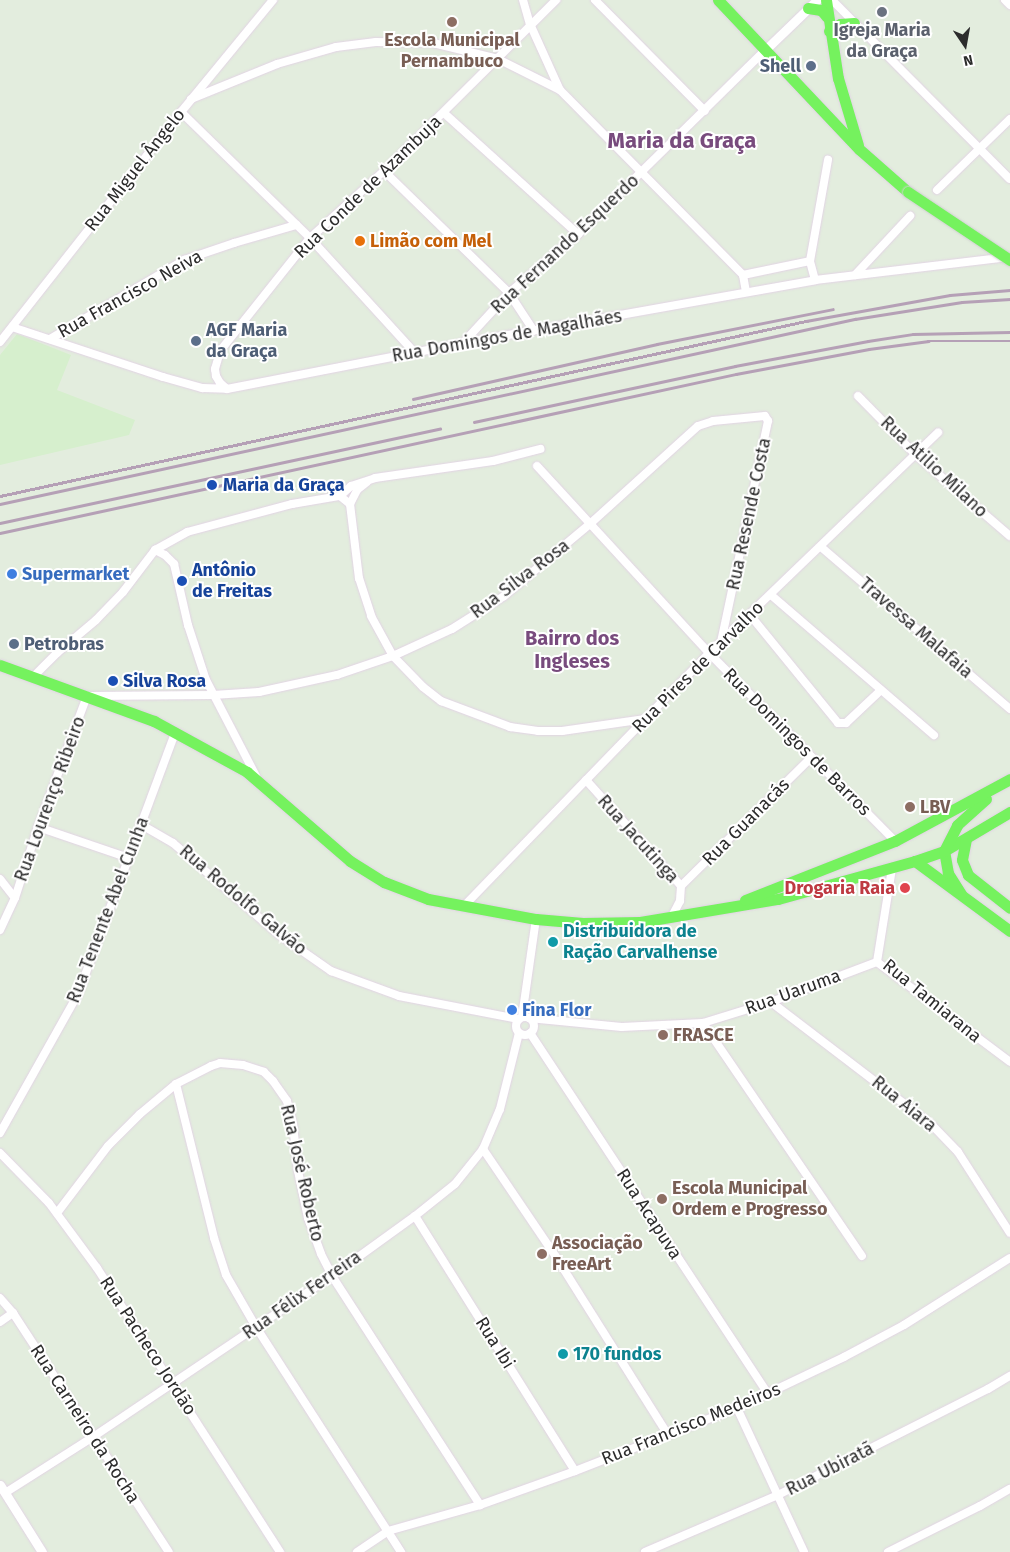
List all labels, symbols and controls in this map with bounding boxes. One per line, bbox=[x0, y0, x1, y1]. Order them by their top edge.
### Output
marker: Igreja Maria da Graça bbox=[876, 6, 888, 18]
marker: Escola Municipal Pernambuco bbox=[446, 16, 458, 28]
place label: Igreja Maria da Graça bbox=[833, 20, 931, 62]
north arrow bbox=[940, 20, 990, 70]
place label: Escola Municipal Pernambuco bbox=[384, 30, 520, 72]
text: N bbox=[962, 51, 975, 69]
place label: Shell bbox=[760, 55, 801, 77]
marker: Shell bbox=[805, 60, 817, 72]
street label: Rua Miguel Ângelo bbox=[80, 104, 190, 236]
street label: Rua Conde de Azambuja bbox=[290, 111, 446, 263]
district label: Maria da Graça bbox=[608, 128, 756, 154]
street label: Rua Fernando Esquerdo bbox=[487, 170, 643, 318]
place label: Limão com Mel bbox=[370, 230, 492, 252]
marker: Limão com Mel bbox=[354, 235, 366, 247]
street label: Rua Francisco Neiva bbox=[54, 245, 206, 343]
street label: Rua Domingos de Magalhães bbox=[390, 305, 624, 367]
place label: AGF Maria da Graça bbox=[206, 320, 287, 362]
marker: AGF Maria da Graça bbox=[190, 335, 202, 347]
street label: Rua Atilio Milano bbox=[876, 412, 992, 522]
street label: Rua Resende Costa bbox=[722, 436, 776, 592]
place label: Maria da Graça bbox=[223, 474, 345, 496]
marker: Maria da Graça bbox=[205, 478, 219, 492]
street label: Rua Silva Rosa bbox=[466, 535, 574, 623]
place label: Antônio de Freitas bbox=[192, 560, 272, 602]
place label: Supermarket bbox=[22, 563, 129, 585]
marker: Supermarket bbox=[6, 568, 18, 580]
street label: Travessa Malafaia bbox=[855, 573, 977, 683]
marker: Antônio de Freitas bbox=[176, 575, 188, 587]
street label: Rua Pires de Carvalho bbox=[628, 597, 768, 737]
district label: Bairro dos Ingleses bbox=[525, 627, 619, 674]
place label: Petrobras bbox=[24, 633, 104, 655]
marker: Petrobras bbox=[8, 638, 20, 650]
street label: Rua Domingos de Barros bbox=[719, 664, 875, 820]
place label: Silva Rosa bbox=[123, 670, 206, 692]
marker: Silva Rosa bbox=[107, 675, 119, 687]
street label: Rua Lourenço Ribeiro bbox=[10, 713, 90, 885]
street label: Rua Guanacás bbox=[698, 774, 794, 870]
street label: Rua Jacutinga bbox=[593, 791, 683, 887]
place label: LBV bbox=[920, 796, 950, 818]
marker: LBV bbox=[904, 801, 916, 813]
street label: Rua Tenente Abel Cunha bbox=[62, 814, 154, 1006]
street label: Rua Rodolfo Galvão bbox=[175, 840, 311, 960]
place label: Drogaria Raia bbox=[785, 877, 895, 899]
marker: Drogaria Raia bbox=[899, 882, 911, 894]
place label: Distribuidora de Ração Carvalhense bbox=[563, 921, 717, 964]
marker: Distribuidora de Ração Carvalhense bbox=[547, 936, 559, 948]
street label: Rua Tamiarana bbox=[878, 955, 986, 1047]
street label: Rua Uaruma bbox=[742, 965, 844, 1019]
place label: Fina Flor bbox=[522, 999, 591, 1021]
marker: Fina Flor bbox=[506, 1004, 518, 1016]
place label: FRASCE bbox=[673, 1024, 734, 1046]
marker: FRASCE bbox=[657, 1029, 669, 1041]
street label: Rua Aiara bbox=[867, 1071, 941, 1137]
street label: Rua José Roberto bbox=[276, 1102, 328, 1244]
street label: Rua Acapuva bbox=[612, 1165, 686, 1263]
place label: Escola Municipal Ordem e Progresso bbox=[672, 1178, 827, 1220]
marker: Escola Municipal Ordem e Progresso bbox=[656, 1193, 668, 1205]
place label: Associação FreeArt bbox=[552, 1233, 643, 1276]
street label: Rua Félix Ferreira bbox=[238, 1246, 366, 1344]
marker: Associação FreeArt bbox=[536, 1248, 548, 1260]
street label: Rua Pacheco Jordão bbox=[95, 1273, 201, 1419]
street label: Rua Ibi bbox=[471, 1313, 519, 1373]
street label: Rua Carneiro da Rocha bbox=[26, 1341, 144, 1507]
place label: 170 fundos bbox=[573, 1343, 661, 1365]
marker: 170 fundos bbox=[557, 1348, 569, 1360]
street label: Rua Francisco Medeiros bbox=[598, 1378, 784, 1470]
street label: Rua Ubiratã bbox=[782, 1438, 878, 1500]

